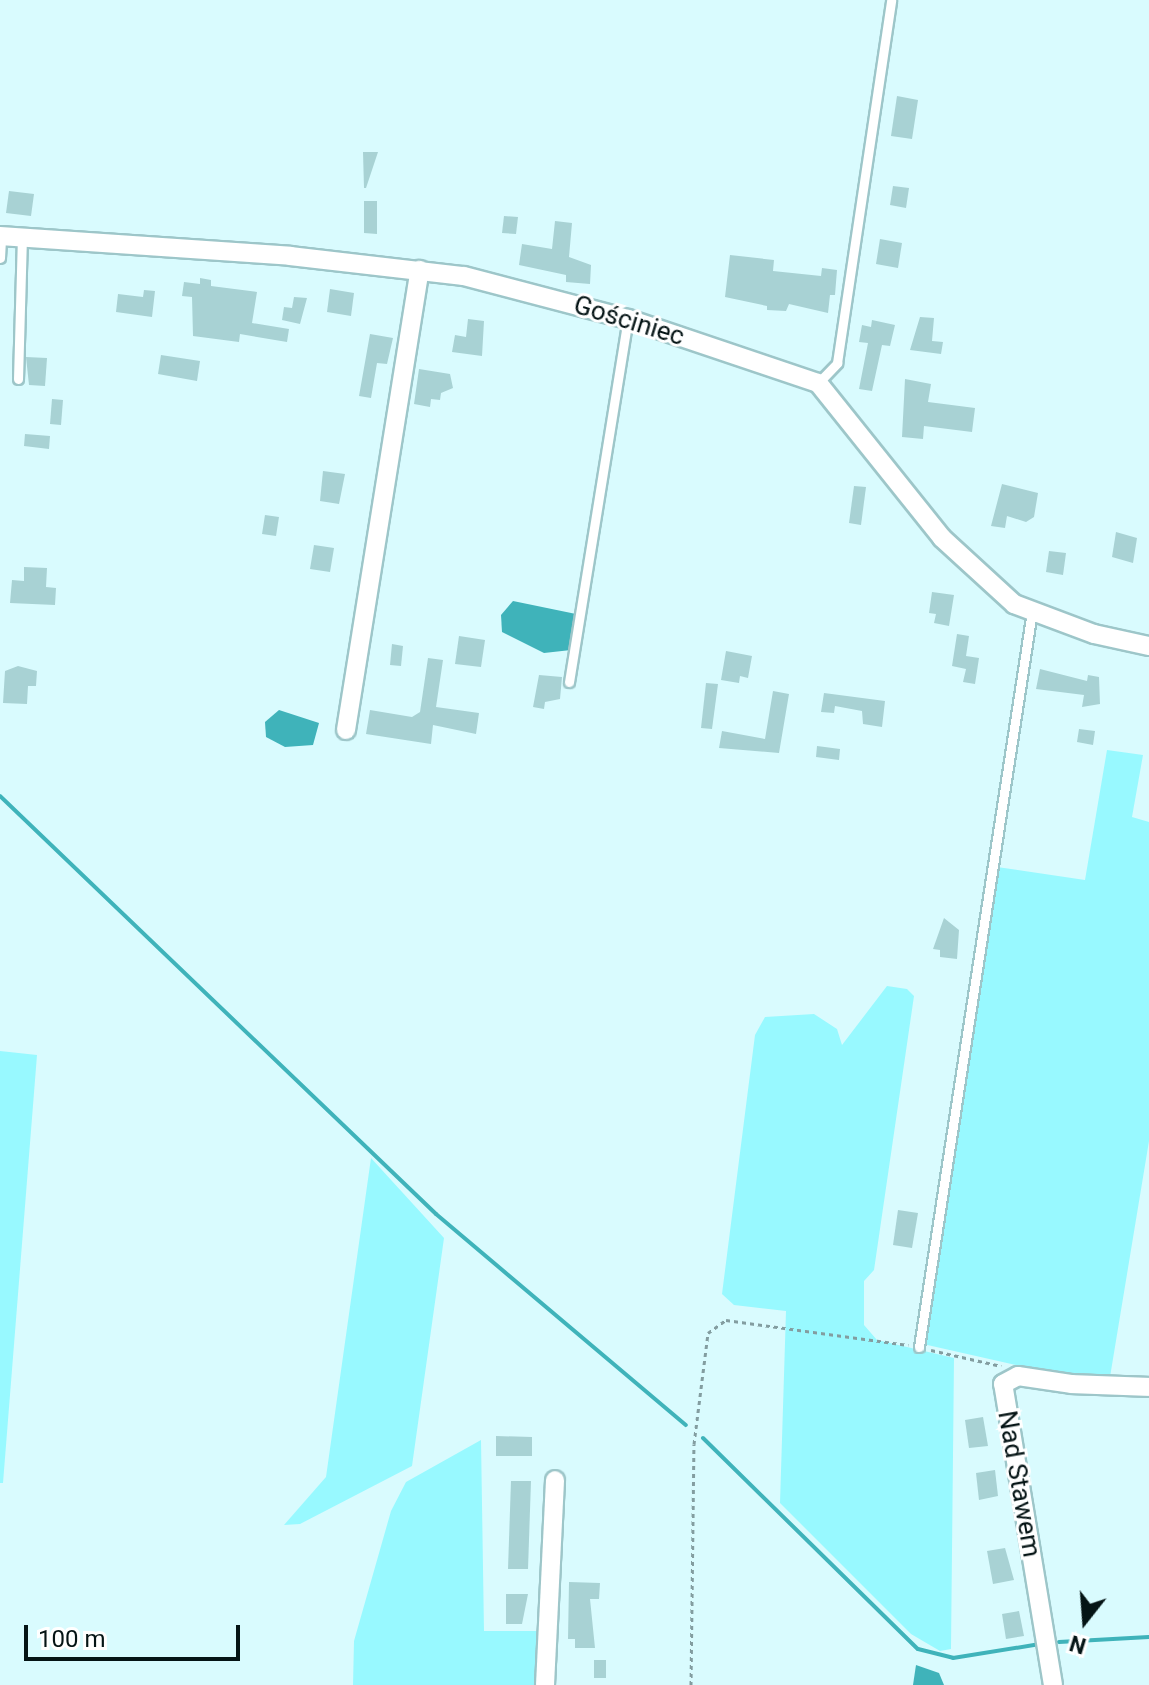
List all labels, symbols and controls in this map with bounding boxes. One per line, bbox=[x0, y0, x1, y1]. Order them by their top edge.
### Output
street label: Gościniec bbox=[570, 289, 688, 353]
street label: Nad Stawem bbox=[991, 1408, 1047, 1560]
north arrow bbox=[1045, 1581, 1125, 1661]
scale bar bbox=[28, 1609, 244, 1659]
text: 100 m bbox=[38, 1625, 105, 1653]
text: N bbox=[1067, 1630, 1089, 1659]

